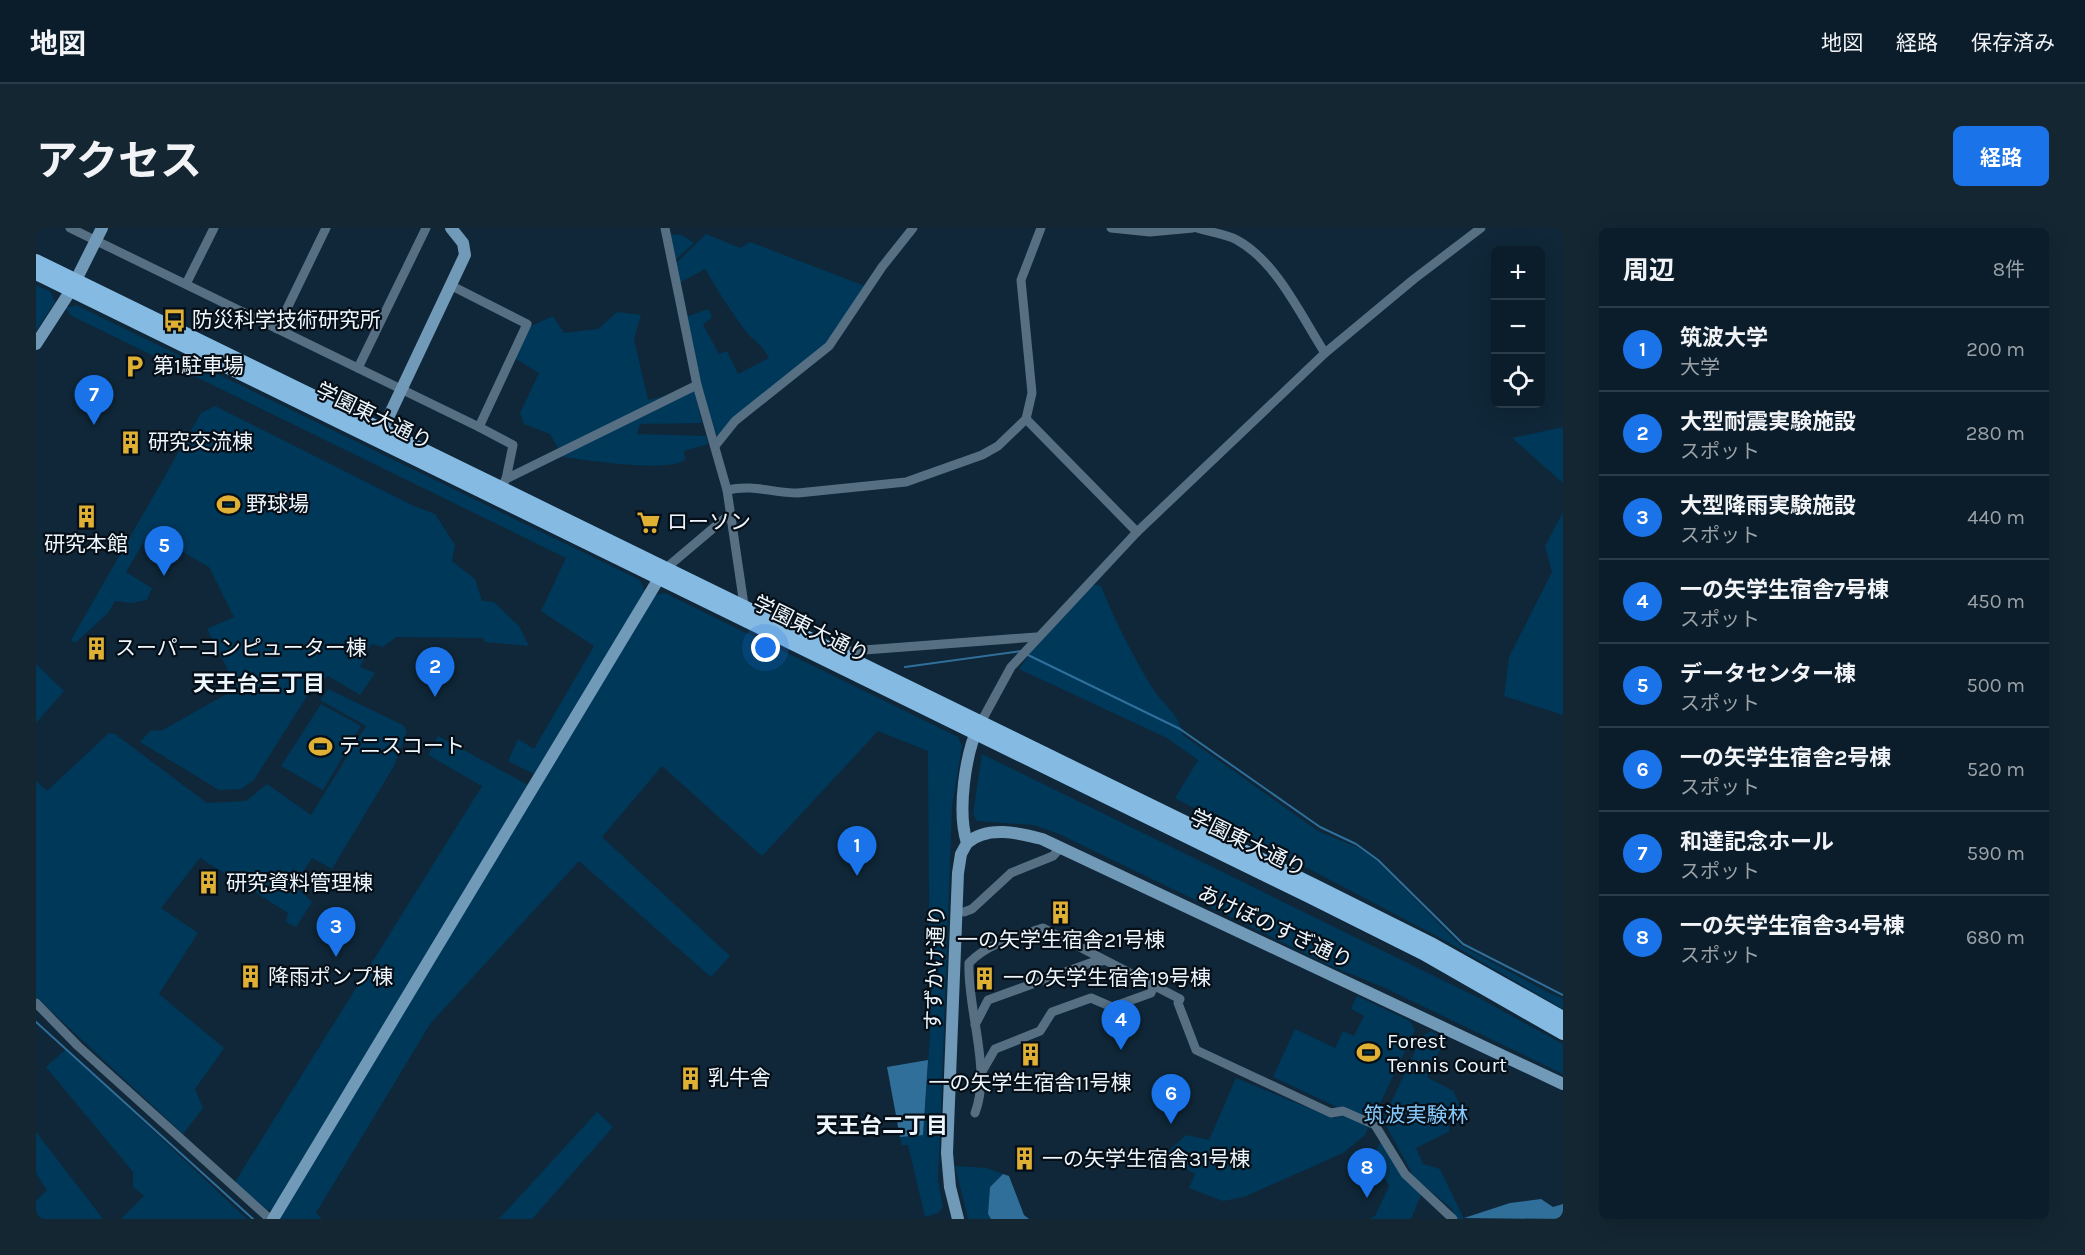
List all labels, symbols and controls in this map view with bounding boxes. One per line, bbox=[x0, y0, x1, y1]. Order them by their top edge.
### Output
text: 地図 bbox=[30, 27, 86, 60]
text: 地図 bbox=[1821, 31, 1863, 55]
text: 経路 bbox=[1896, 31, 1938, 55]
text: 保存済み bbox=[1971, 31, 2055, 55]
button: 経路 bbox=[1953, 126, 2049, 186]
text: アクセス bbox=[36, 136, 202, 186]
map controls bbox=[1491, 246, 1545, 408]
button: + bbox=[1491, 246, 1545, 300]
text: 周辺 bbox=[1623, 255, 1675, 286]
text: 8件 bbox=[1993, 258, 2025, 281]
button: − bbox=[1491, 300, 1545, 354]
bus stop icon: 防災科学技術研究所 bbox=[161, 307, 187, 333]
place label: 防災科学技術研究所 bbox=[192, 308, 381, 332]
text: 筑波大学 bbox=[1680, 325, 1768, 351]
text: 1 bbox=[1639, 338, 1646, 361]
text: 200 m bbox=[1966, 338, 2025, 361]
parking icon: 第1駐車場 bbox=[122, 353, 148, 379]
place label: 第1駐車場 bbox=[153, 354, 244, 378]
button: locate bbox=[1491, 354, 1545, 408]
text: 大学 bbox=[1680, 356, 1720, 379]
pin: 7 bbox=[74, 376, 114, 425]
street label: 学園東大通り bbox=[312, 378, 436, 454]
text: 大型耐震実験施設 bbox=[1680, 409, 1856, 435]
text: 2 bbox=[1636, 422, 1649, 445]
text: 280 m bbox=[1966, 422, 2025, 445]
building icon: 研究交流棟 bbox=[117, 429, 143, 455]
place label: 研究交流棟 bbox=[148, 430, 253, 454]
text: スポット bbox=[1680, 440, 1760, 463]
sports icon: 野球場 bbox=[215, 491, 241, 517]
place label: 野球場 bbox=[246, 492, 309, 516]
text: 大型降雨実験施設 bbox=[1680, 493, 1856, 519]
building icon: 研究本館 bbox=[73, 503, 99, 529]
text: 3 bbox=[1636, 506, 1649, 529]
text: 440 m bbox=[1967, 506, 2025, 529]
supermarket icon: ローソン bbox=[636, 509, 662, 535]
place label: ローソン bbox=[667, 510, 751, 534]
text: スポット bbox=[1680, 524, 1760, 547]
pin: 5 bbox=[144, 526, 184, 576]
place label: 研究本館 bbox=[44, 532, 128, 556]
text: 一の矢学生宿舎7号棟 bbox=[1680, 577, 1889, 603]
text: 4 bbox=[1637, 590, 1648, 613]
text: 450 m bbox=[1967, 590, 2025, 613]
street label: 学園東大通り bbox=[749, 591, 873, 667]
text: スポット bbox=[1680, 608, 1760, 631]
your location bbox=[751, 633, 780, 662]
building icon: スーパーコンピューター棟 bbox=[84, 635, 110, 661]
place label: スーパーコンピューター棟 bbox=[115, 636, 367, 660]
pin: 2 bbox=[416, 648, 454, 697]
text: データセンター棟 bbox=[1680, 661, 1856, 687]
district label: 天王台三丁目 bbox=[193, 671, 325, 697]
text: 5 bbox=[1637, 674, 1648, 697]
text: 500 m bbox=[1967, 674, 2025, 697]
text: スポット bbox=[1680, 692, 1760, 715]
sports icon: テニスコート bbox=[308, 733, 334, 759]
place label: テニスコート bbox=[339, 734, 465, 758]
text: 一の矢学生宿舎2号棟 bbox=[1680, 745, 1891, 771]
text: 6 bbox=[1636, 758, 1649, 781]
text: 520 m bbox=[1967, 758, 2025, 781]
text: スポット bbox=[1680, 776, 1760, 799]
street label: 学園東大通り bbox=[1186, 805, 1310, 881]
pin: 1 bbox=[838, 826, 876, 876]
text: 和達記念ホール bbox=[1680, 829, 1834, 855]
text: 7 bbox=[1638, 842, 1647, 865]
text: 590 m bbox=[1967, 842, 2025, 865]
text: スポット bbox=[1680, 860, 1760, 883]
building icon: 研究資料管理棟 bbox=[195, 870, 221, 896]
place label: 研究資料管理棟 bbox=[226, 871, 373, 895]
street label: あけぼのすぎ通り bbox=[1194, 881, 1356, 973]
building icon: 一の矢学生宿舎21号棟 bbox=[1048, 899, 1074, 925]
street label: すずかけ通り bbox=[921, 905, 949, 1031]
pin: 3 bbox=[316, 908, 356, 957]
text: 一の矢学生宿舎34号棟 bbox=[1680, 913, 1905, 939]
text: 8 bbox=[1636, 926, 1649, 949]
text: 680 m bbox=[1966, 926, 2025, 949]
place label: 一の矢学生宿舎21号棟 bbox=[957, 928, 1165, 952]
text: スポット bbox=[1680, 944, 1760, 967]
building icon: 降雨ポンプ棟 bbox=[237, 964, 263, 990]
place label: 降雨ポンプ棟 bbox=[268, 965, 393, 989]
building icon: 一の矢学生宿舎19号棟 bbox=[972, 965, 998, 991]
place label: 一の矢学生宿舎19号棟 bbox=[1003, 966, 1211, 990]
pin: 4 bbox=[1102, 1000, 1140, 1050]
place label: Forest Tennis Court bbox=[1387, 1029, 1507, 1077]
sports icon: Forest Tennis Court bbox=[1356, 1040, 1382, 1066]
building icon: 一の矢学生宿舎11号棟 bbox=[1017, 1042, 1043, 1068]
building icon: 乳牛舎 bbox=[677, 1065, 703, 1091]
place label: 乳牛舎 bbox=[708, 1066, 771, 1090]
place label: 一の矢学生宿舎11号棟 bbox=[929, 1071, 1131, 1095]
pin: 6 bbox=[1152, 1074, 1190, 1124]
park label: 筑波実験林 bbox=[1364, 1103, 1469, 1127]
district label: 天王台二丁目 bbox=[816, 1113, 948, 1139]
building icon: 一の矢学生宿舎31号棟 bbox=[1011, 1146, 1037, 1172]
place label: 一の矢学生宿舎31号棟 bbox=[1042, 1147, 1250, 1171]
pin: 8 bbox=[1348, 1148, 1386, 1198]

